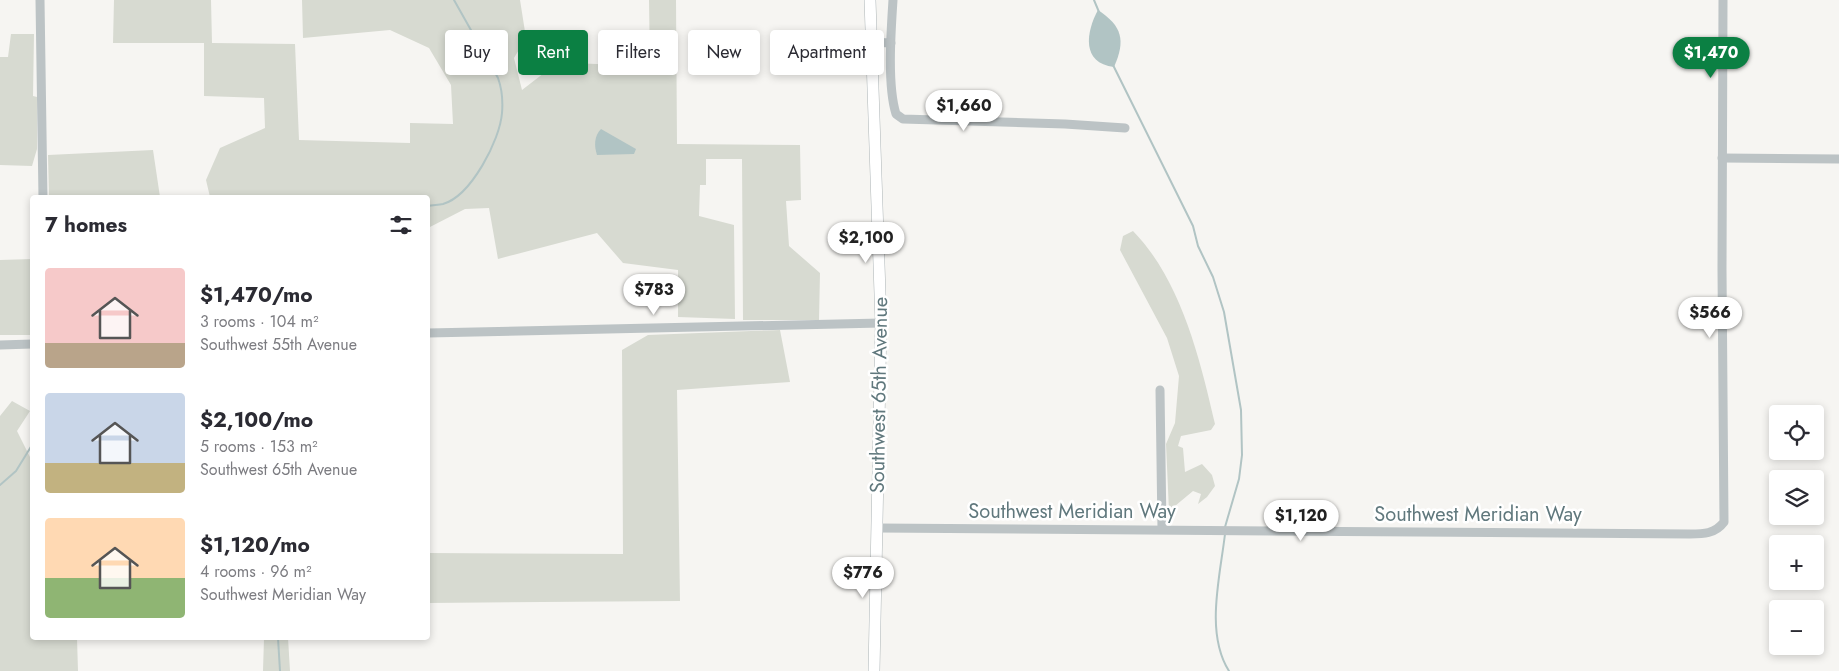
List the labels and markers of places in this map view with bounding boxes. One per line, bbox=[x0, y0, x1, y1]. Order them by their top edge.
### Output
pin: $1,470 bbox=[1670, 36, 1752, 79]
pin: $1,660 bbox=[923, 90, 1005, 132]
pin: $2,100 bbox=[825, 222, 907, 264]
pin: $783 bbox=[624, 274, 684, 316]
pin: $566 bbox=[1680, 296, 1740, 339]
pin: $1,120 bbox=[1260, 500, 1342, 542]
pin: $776 bbox=[833, 556, 893, 599]

